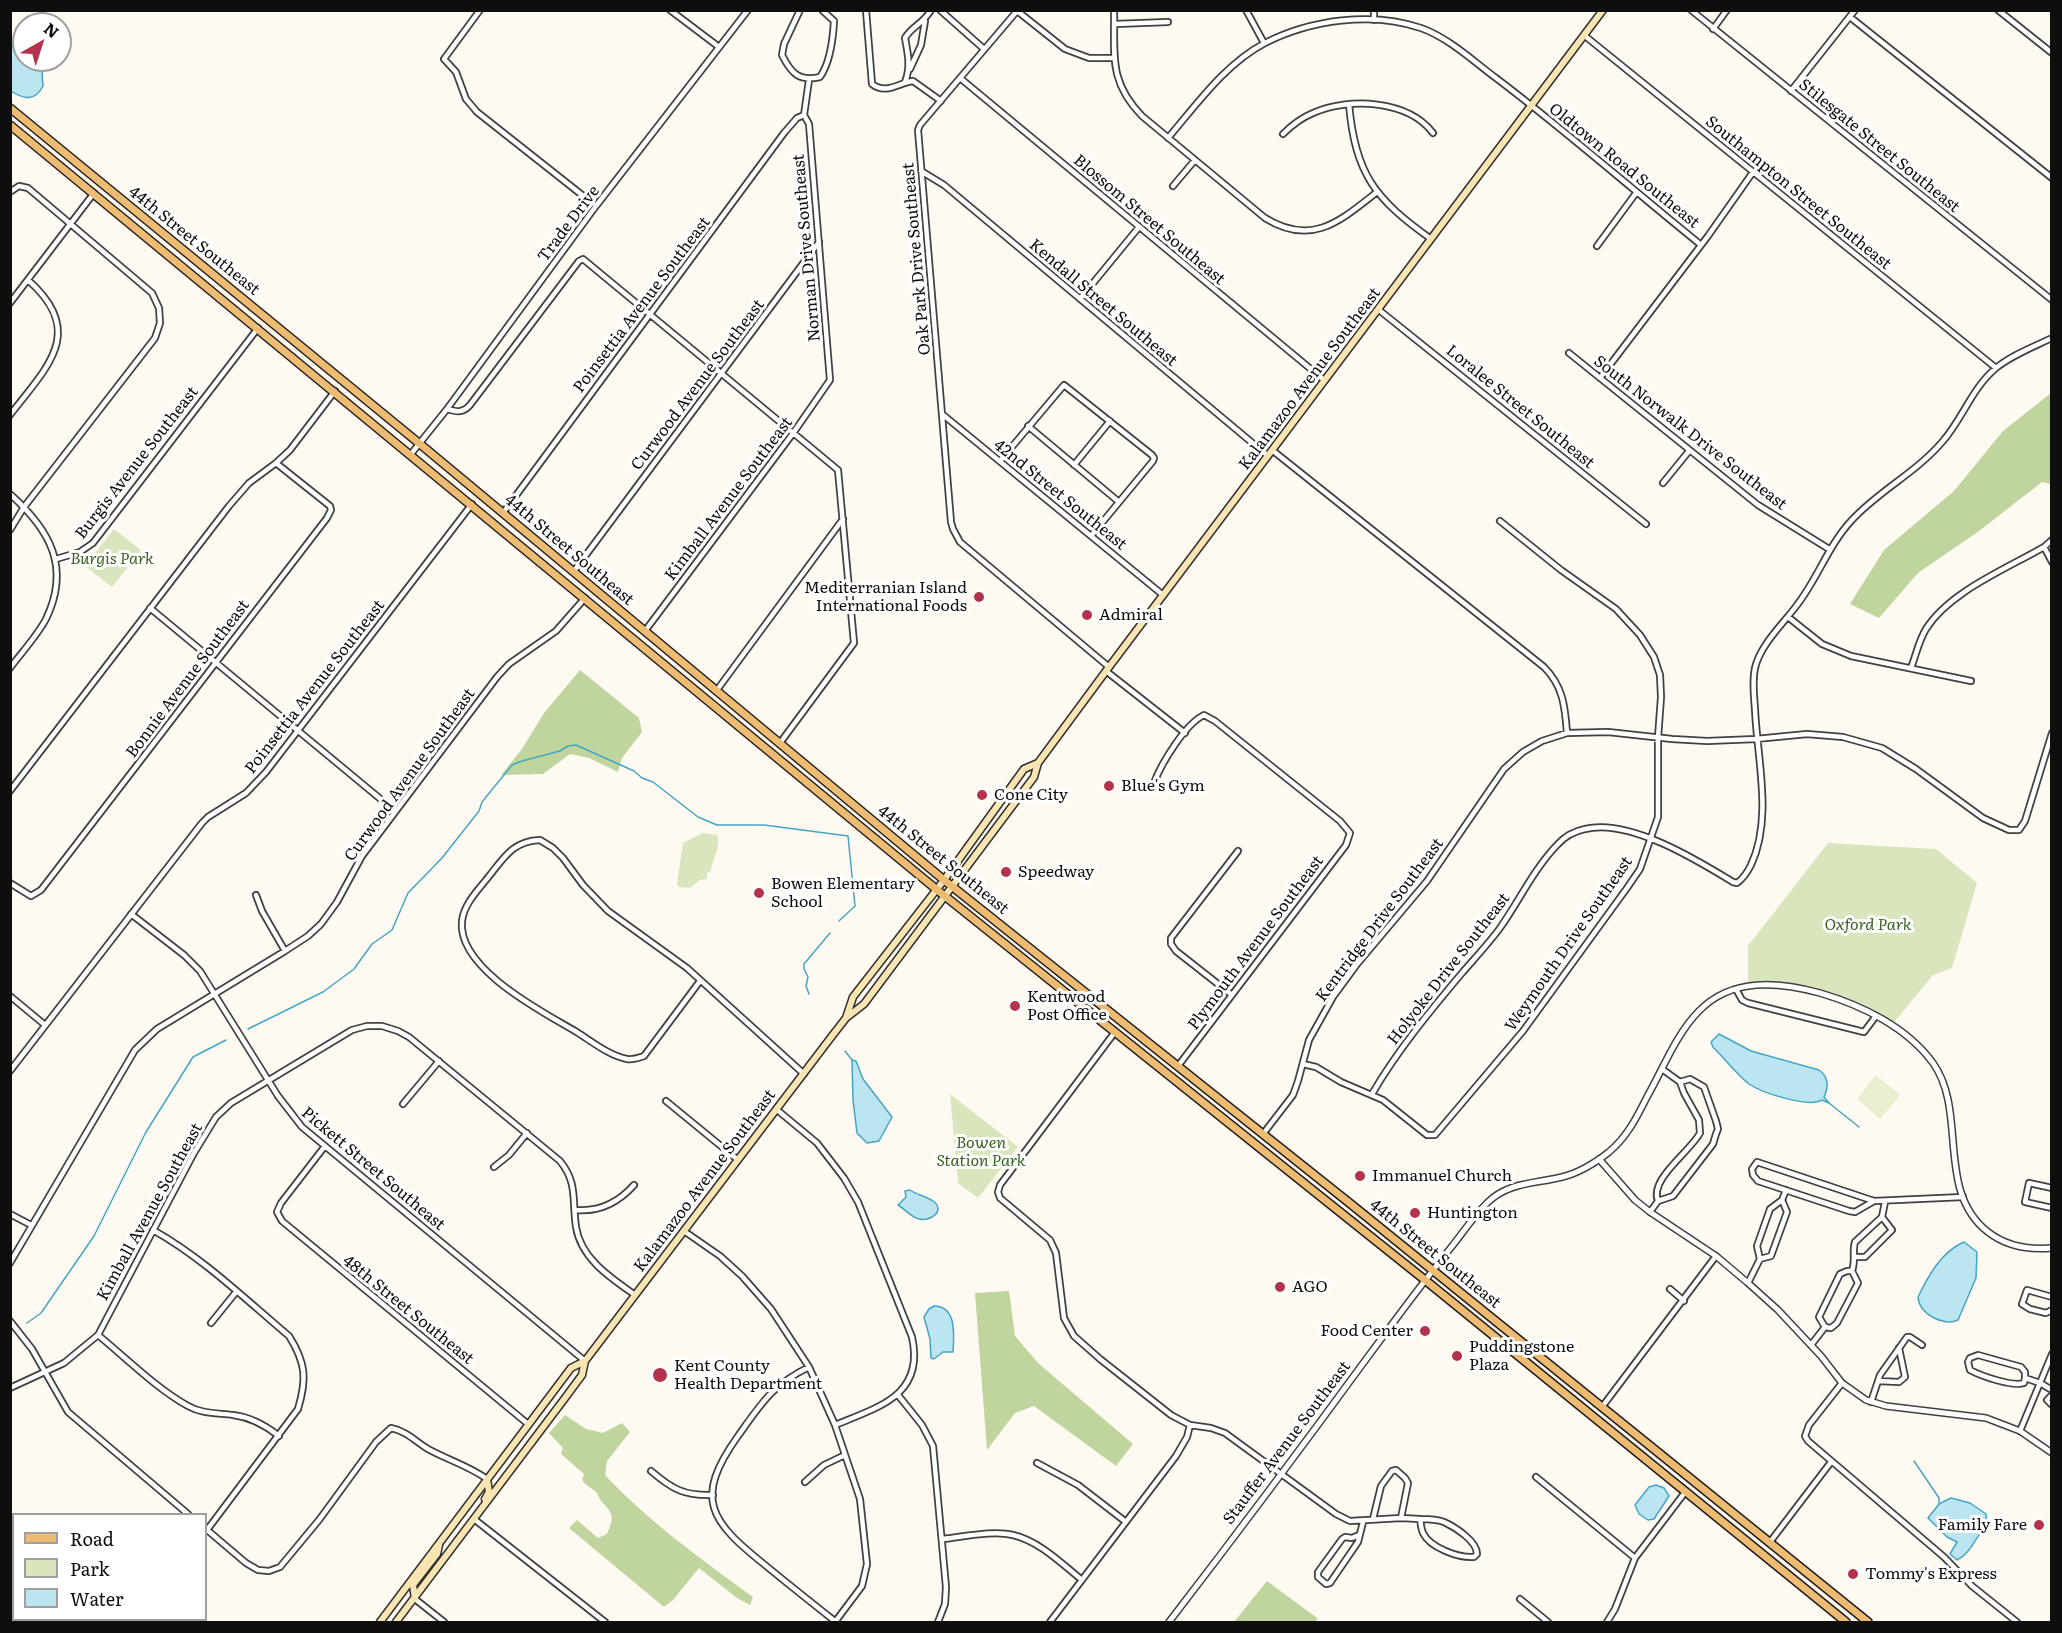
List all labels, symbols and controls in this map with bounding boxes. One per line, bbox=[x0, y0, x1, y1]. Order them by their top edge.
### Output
north arrow bbox=[12, 12, 72, 72]
text: N bbox=[39, 16, 65, 43]
street label: Stilesgate Street Southeast bbox=[1795, 75, 1963, 217]
street label: Oldtown Road Southeast bbox=[1545, 99, 1703, 233]
street label: Southampton Street Southeast bbox=[1701, 112, 1895, 274]
street label: Blossom Street Southeast bbox=[1069, 151, 1229, 289]
street label: Norman Drive Southeast bbox=[789, 153, 825, 343]
street label: Oak Park Drive Southeast bbox=[899, 162, 935, 356]
street label: 44th Street Southeast bbox=[125, 182, 263, 300]
street label: Trade Drive bbox=[534, 182, 604, 266]
street label: Poinsettia Avenue Southeast bbox=[570, 213, 714, 397]
street label: Kendall Street Southeast bbox=[1025, 235, 1181, 371]
street label: Kalamazoo Avenue Southeast bbox=[1235, 284, 1385, 474]
street label: Curwood Avenue Southeast bbox=[627, 296, 769, 474]
street label: Loralee Street Southeast bbox=[1442, 341, 1598, 473]
street label: South Norwalk Drive Southeast bbox=[1590, 352, 1790, 514]
street label: Burgis Avenue Southeast bbox=[72, 383, 202, 543]
street label: Kimball Avenue Southeast bbox=[661, 413, 797, 585]
street label: 42nd Street Southeast bbox=[990, 436, 1130, 554]
street label: 44th Street Southeast bbox=[501, 490, 637, 610]
park label: Burgis Park bbox=[70, 549, 154, 569]
place label: Mediterranian Island International Foods bbox=[804, 578, 967, 616]
marker: Mediterranian Island International Foods bbox=[972, 590, 986, 604]
street label: Bonnie Avenue Southeast bbox=[122, 596, 254, 762]
street label: Poinsettia Avenue Southeast bbox=[241, 596, 389, 778]
place label: Admiral bbox=[1099, 605, 1163, 625]
marker: Admiral bbox=[1080, 608, 1094, 622]
street label: Curwood Avenue Southeast bbox=[341, 685, 479, 865]
place label: Blue's Gym bbox=[1121, 776, 1205, 796]
marker: Blue's Gym bbox=[1102, 779, 1116, 793]
place label: Cone City bbox=[994, 785, 1068, 805]
marker: Cone City bbox=[975, 788, 989, 802]
street label: 44th Street Southeast bbox=[874, 801, 1012, 919]
street label: Kentridge Drive Southeast bbox=[1312, 834, 1448, 1006]
street label: Plymouth Avenue Southeast bbox=[1184, 852, 1328, 1034]
street label: Weymouth Drive Southeast bbox=[1501, 853, 1637, 1035]
place label: Speedway bbox=[1018, 862, 1094, 882]
marker: Speedway bbox=[999, 865, 1013, 879]
place label: Bowen Elementary School bbox=[771, 874, 915, 912]
marker: Bowen Elementary School bbox=[752, 886, 766, 900]
street label: Holyoke Drive Southeast bbox=[1384, 889, 1514, 1049]
park label: Oxford Park bbox=[1824, 915, 1912, 935]
place label: Kentwood Post Office bbox=[1027, 987, 1107, 1025]
marker: Kentwood Post Office bbox=[1008, 999, 1022, 1013]
street label: Kalamazoo Avenue Southeast bbox=[630, 1086, 780, 1276]
street label: Pickett Street Southeast bbox=[297, 1103, 449, 1235]
street label: Kimball Avenue Southeast bbox=[93, 1120, 207, 1304]
park label: Bowen Station Park bbox=[936, 1133, 1026, 1171]
place label: Immanuel Church bbox=[1372, 1166, 1512, 1186]
marker: Immanuel Church bbox=[1353, 1169, 1367, 1183]
street label: 44th Street Southeast bbox=[1366, 1195, 1504, 1313]
place label: Huntington bbox=[1427, 1203, 1518, 1223]
marker: Huntington bbox=[1408, 1206, 1422, 1220]
street label: 48th Street Southeast bbox=[339, 1251, 477, 1369]
place label: AGO bbox=[1292, 1277, 1328, 1297]
marker: AGO bbox=[1273, 1280, 1287, 1294]
place label: Food Center bbox=[1321, 1321, 1413, 1341]
marker: Food Center bbox=[1418, 1324, 1432, 1338]
place label: Puddingstone Plaza bbox=[1469, 1337, 1574, 1375]
marker: Puddingstone Plaza bbox=[1450, 1349, 1464, 1363]
place label: Kent County Health Department bbox=[674, 1356, 822, 1394]
street label: Stauffer Avenue Southeast bbox=[1219, 1358, 1355, 1528]
marker: Kent County Health Department bbox=[651, 1366, 669, 1384]
legend bbox=[12, 1513, 207, 1621]
place label: Family Fare bbox=[1938, 1515, 2027, 1535]
marker: Family Fare bbox=[2032, 1518, 2046, 1532]
text: Road bbox=[70, 1525, 114, 1552]
text: Park bbox=[70, 1555, 109, 1582]
place label: Tommy's Express bbox=[1865, 1564, 1997, 1584]
marker: Tommy's Express bbox=[1846, 1567, 1860, 1581]
text: Water bbox=[70, 1585, 123, 1612]

